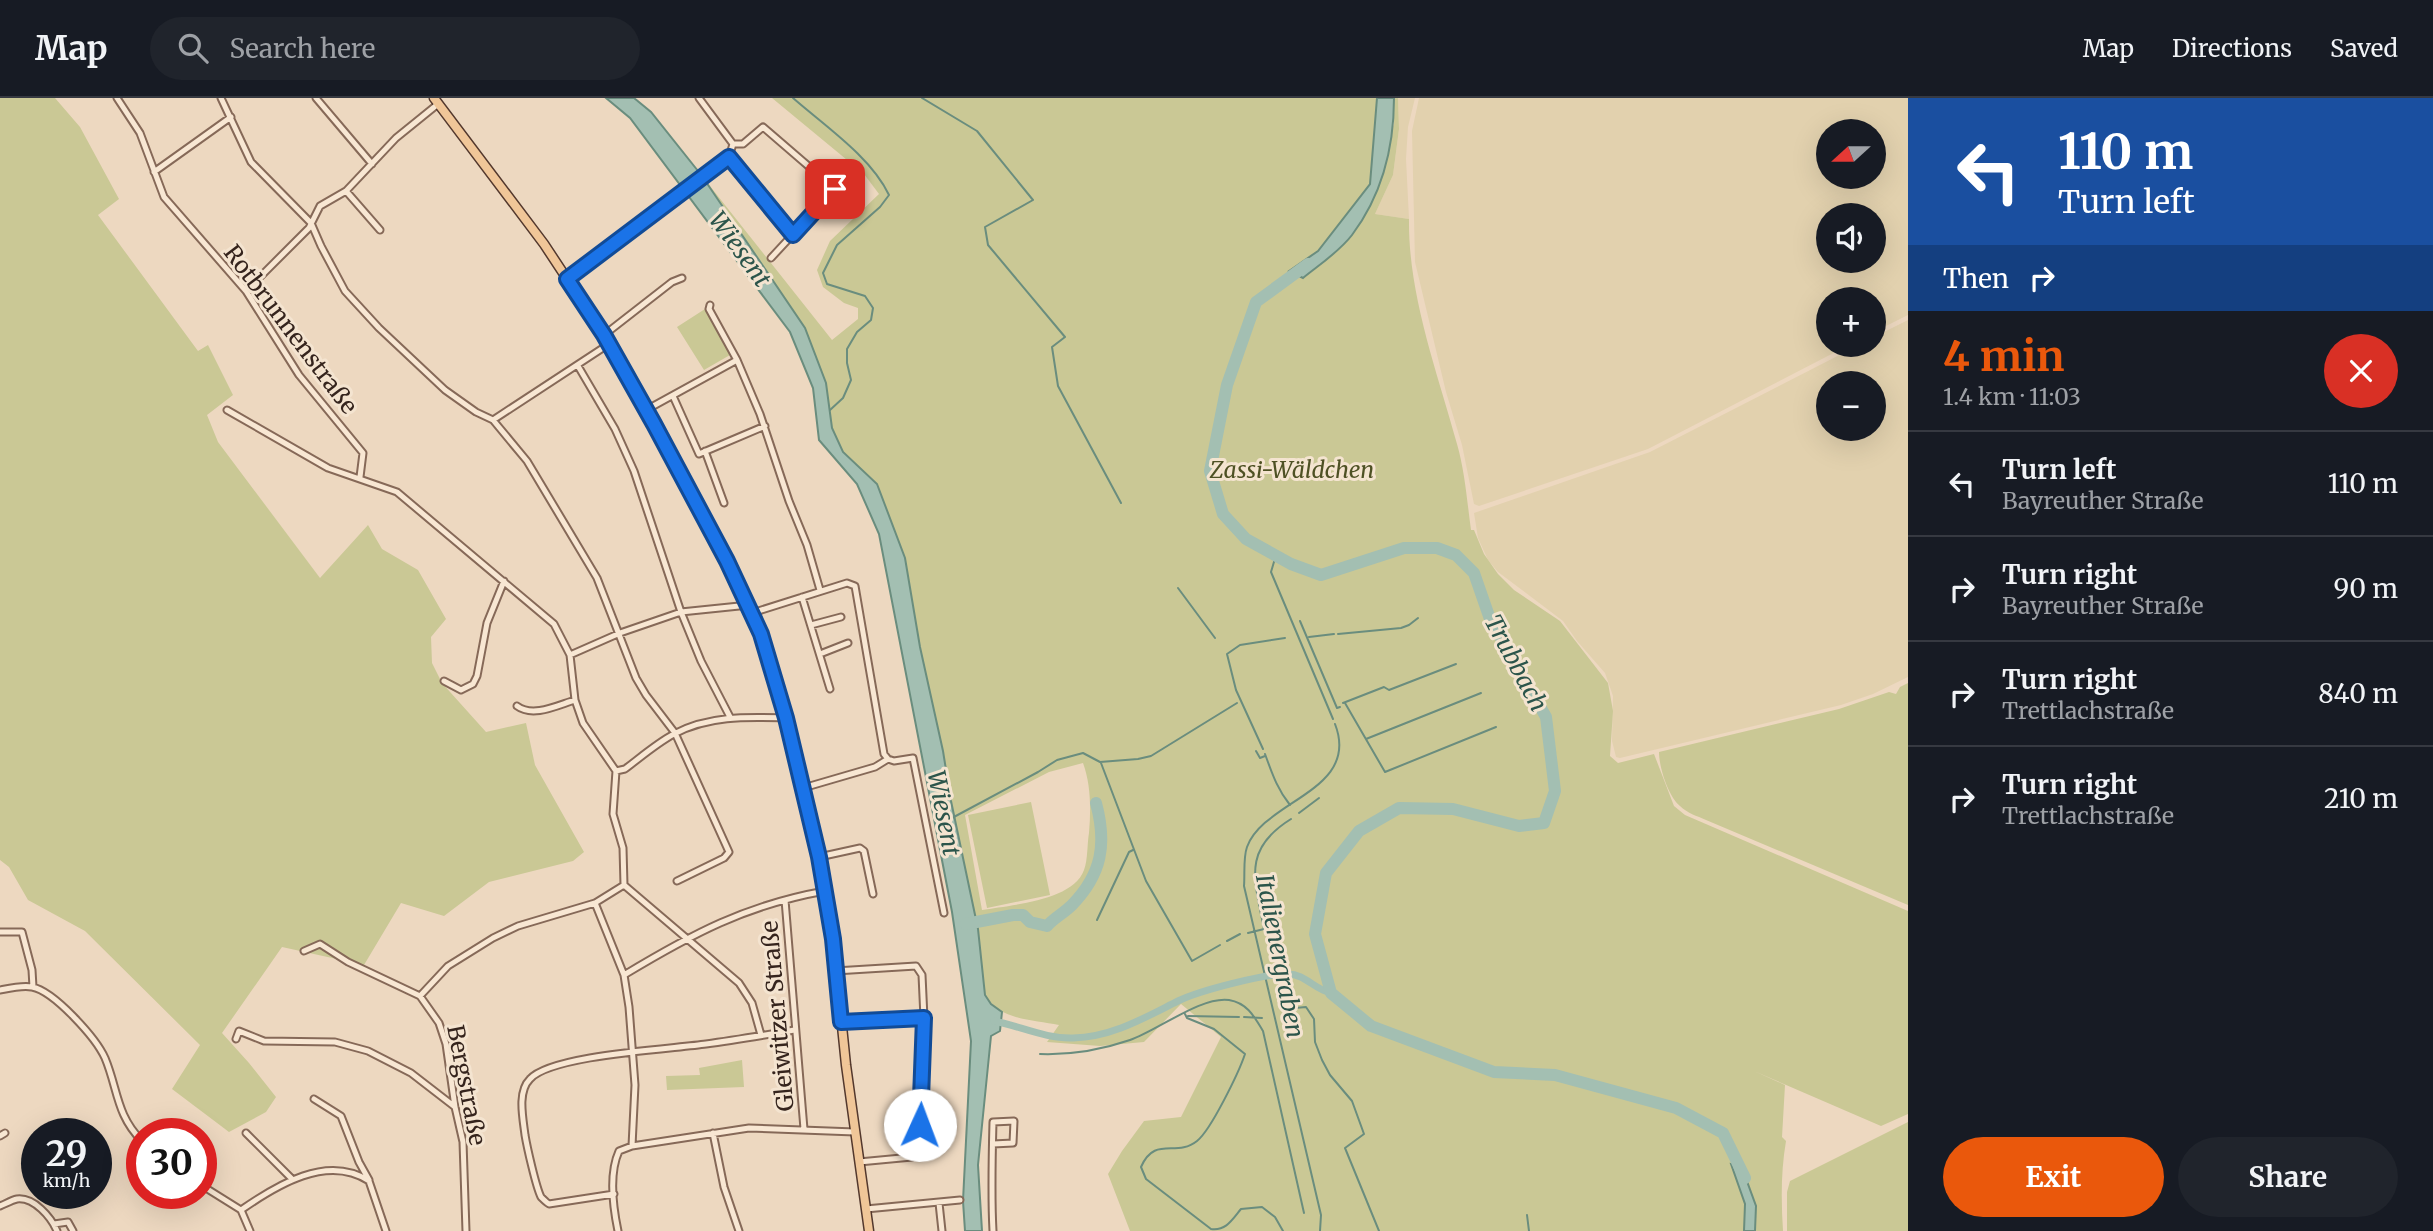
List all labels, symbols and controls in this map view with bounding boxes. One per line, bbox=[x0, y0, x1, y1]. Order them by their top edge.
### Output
search box bbox=[150, 17, 640, 80]
text: Map bbox=[35, 28, 108, 69]
icon: search bbox=[174, 29, 212, 67]
text: Search here bbox=[230, 32, 375, 65]
text: Map bbox=[2083, 33, 2134, 64]
text: Directions bbox=[2172, 33, 2292, 64]
text: Saved bbox=[2330, 33, 2398, 64]
north arrow bbox=[1816, 119, 1886, 189]
map controls bbox=[1816, 119, 1886, 441]
text: 110 m bbox=[2058, 121, 2193, 182]
icon: left bbox=[1943, 126, 2034, 217]
pin bbox=[805, 159, 865, 219]
icon: arrive bbox=[816, 170, 854, 208]
text: Turn left bbox=[2058, 182, 2195, 222]
button: sound bbox=[1816, 203, 1886, 273]
water label: Wiesent bbox=[702, 205, 778, 294]
street label: Rotbrunnenstraße bbox=[218, 239, 364, 419]
icon: right bbox=[2023, 259, 2061, 297]
text: Then bbox=[1943, 262, 2009, 295]
button: + bbox=[1816, 287, 1886, 357]
text: 4 min bbox=[1943, 330, 2065, 382]
button: close bbox=[2324, 334, 2398, 408]
button: − bbox=[1816, 371, 1886, 441]
text: 1.4 km · 11:03 bbox=[1943, 382, 2081, 411]
text: Turn left bbox=[2002, 453, 2116, 486]
park label: Zassi-Wäldchen bbox=[1209, 455, 1374, 484]
icon: left bbox=[1943, 465, 1981, 503]
text: 110 m bbox=[2328, 467, 2398, 500]
text: Bayreuther Straße bbox=[2002, 486, 2203, 515]
text: Turn right bbox=[2002, 558, 2137, 591]
icon: right bbox=[1943, 570, 1981, 608]
text: 90 m bbox=[2334, 572, 2398, 605]
text: Bayreuther Straße bbox=[2002, 591, 2203, 620]
water label: Trubbach bbox=[1478, 609, 1554, 717]
text: Turn right bbox=[2002, 663, 2137, 696]
icon: right bbox=[1943, 675, 1981, 713]
text: 840 m bbox=[2318, 677, 2398, 710]
text: Trettlachstraße bbox=[2002, 696, 2174, 725]
water label: Wiesent bbox=[921, 768, 968, 859]
text: Turn right bbox=[2002, 768, 2137, 801]
icon: right bbox=[1943, 780, 1981, 818]
text: 210 m bbox=[2324, 782, 2398, 815]
text: Trettlachstraße bbox=[2002, 801, 2174, 830]
water label: Italienergraben bbox=[1249, 871, 1311, 1041]
street label: Gleiwitzer Straße bbox=[754, 920, 800, 1112]
street label: Bergstraße bbox=[441, 1022, 493, 1148]
position arrow bbox=[883, 1088, 957, 1162]
speed limit sign: 30 bbox=[126, 1118, 217, 1209]
text: 29 bbox=[46, 1132, 87, 1176]
button: Exit bbox=[1943, 1137, 2164, 1217]
button: Share bbox=[2178, 1137, 2398, 1217]
text: km/h bbox=[43, 1169, 90, 1192]

